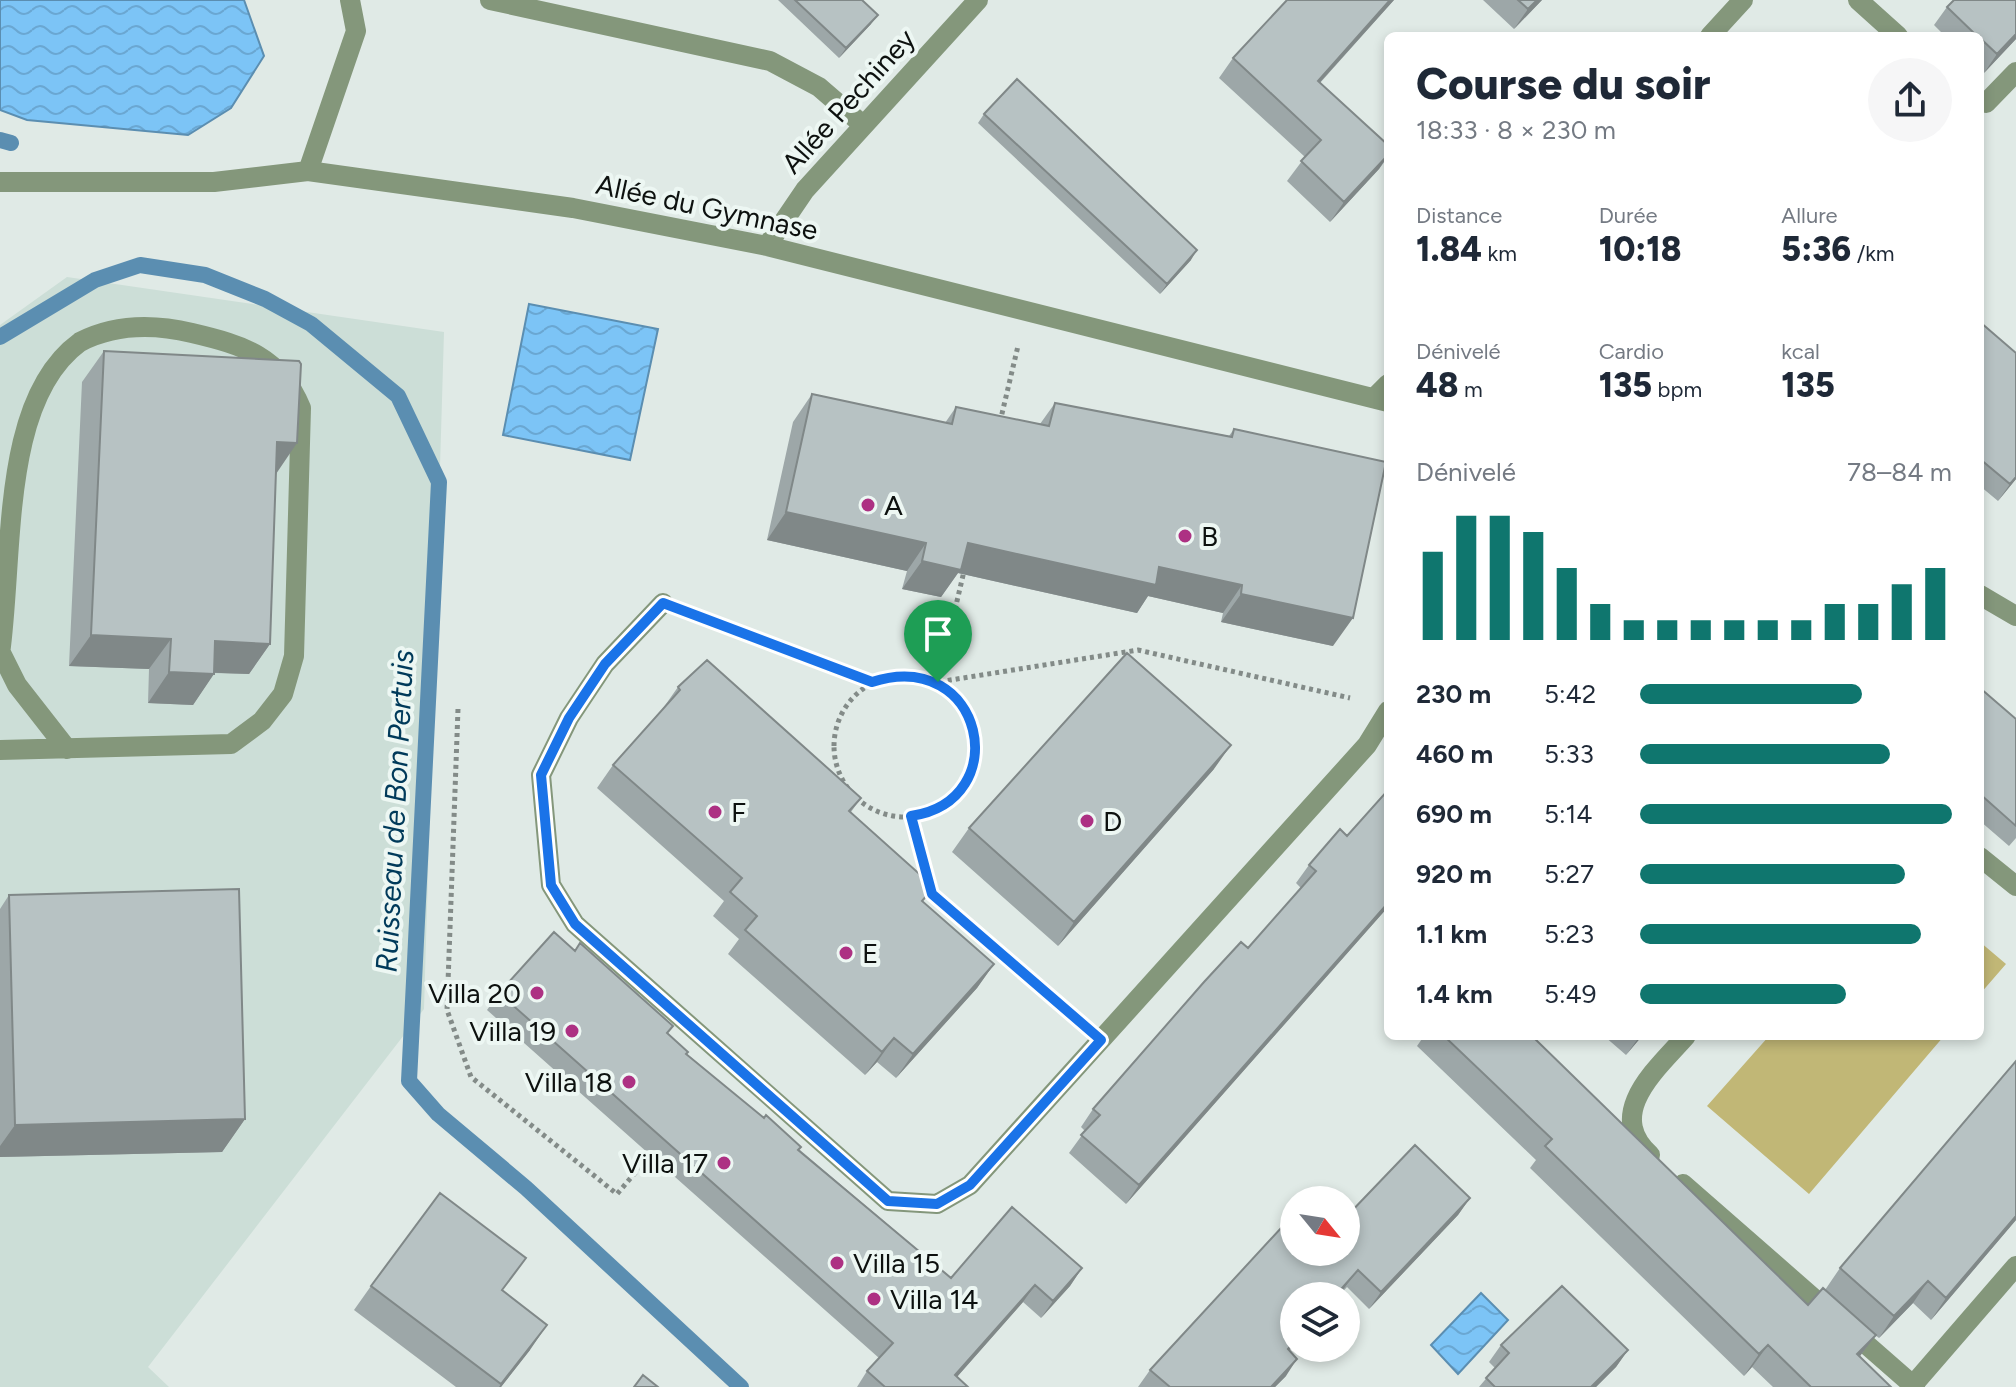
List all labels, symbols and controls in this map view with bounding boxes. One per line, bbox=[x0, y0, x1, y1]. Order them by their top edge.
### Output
street label: Allée Pechiney bbox=[774, 22, 922, 180]
text: Course du soir bbox=[1416, 57, 1711, 110]
button: share bbox=[1868, 58, 1952, 142]
text: 18:33 · 8 × 230 m bbox=[1416, 114, 1616, 146]
street label: Allée du Gymnase bbox=[593, 167, 821, 247]
text: Distance bbox=[1416, 202, 1502, 229]
text: Durée bbox=[1599, 202, 1658, 229]
text: Allure bbox=[1781, 202, 1838, 229]
text: 1.84 bbox=[1416, 229, 1482, 270]
text: 10:18 bbox=[1599, 229, 1682, 270]
text: 5:36 bbox=[1781, 229, 1851, 270]
text: km bbox=[1482, 240, 1517, 267]
text: /km bbox=[1851, 240, 1895, 267]
text: Dénivelé bbox=[1416, 338, 1501, 365]
text: Cardio bbox=[1599, 338, 1664, 365]
text: kcal bbox=[1781, 338, 1820, 365]
text: 48 bbox=[1416, 365, 1459, 406]
text: 135 bbox=[1599, 365, 1652, 406]
text: 135 bbox=[1781, 365, 1835, 406]
text: m bbox=[1459, 376, 1483, 403]
text: bpm bbox=[1652, 376, 1702, 403]
text: Dénivelé bbox=[1416, 456, 1516, 488]
text: 78–84 m bbox=[1847, 456, 1952, 488]
place label: A bbox=[884, 488, 903, 522]
marker: A bbox=[859, 496, 877, 514]
place label: B bbox=[1201, 519, 1218, 553]
marker: B bbox=[1176, 527, 1194, 545]
pin bbox=[904, 600, 972, 682]
icon: arrive bbox=[916, 612, 960, 656]
water label: Ruisseau de Bon Pertuis bbox=[368, 649, 421, 973]
text: 230 m bbox=[1416, 678, 1491, 710]
text: 5:42 bbox=[1544, 678, 1596, 710]
text: 460 m bbox=[1416, 738, 1493, 770]
text: 5:33 bbox=[1544, 738, 1594, 770]
place label: F bbox=[731, 795, 746, 829]
text: 690 m bbox=[1416, 798, 1492, 830]
text: 5:14 bbox=[1544, 798, 1592, 830]
marker: F bbox=[706, 803, 724, 821]
place label: D bbox=[1103, 804, 1122, 838]
marker: D bbox=[1078, 812, 1096, 830]
text: 920 m bbox=[1416, 858, 1492, 890]
text: 5:27 bbox=[1544, 858, 1594, 890]
text: 1.1 km bbox=[1416, 918, 1487, 950]
text: 5:23 bbox=[1544, 918, 1594, 950]
place label: E bbox=[862, 936, 879, 970]
marker: E bbox=[837, 944, 855, 962]
place label: Villa 20 bbox=[428, 976, 521, 1010]
text: 1.4 km bbox=[1416, 978, 1493, 1010]
text: 5:49 bbox=[1544, 978, 1596, 1010]
marker: Villa 20 bbox=[528, 984, 546, 1002]
place label: Villa 19 bbox=[469, 1014, 556, 1048]
marker: Villa 19 bbox=[563, 1022, 581, 1040]
place label: Villa 18 bbox=[525, 1065, 613, 1099]
marker: Villa 18 bbox=[620, 1073, 638, 1091]
place label: Villa 17 bbox=[622, 1146, 708, 1180]
marker: Villa 17 bbox=[715, 1154, 733, 1172]
north arrow bbox=[1280, 1186, 1360, 1266]
map controls bbox=[1280, 1186, 1360, 1362]
place label: Villa 15 bbox=[853, 1246, 940, 1280]
marker: Villa 15 bbox=[828, 1254, 846, 1272]
place label: Villa 14 bbox=[890, 1282, 978, 1316]
button: layers bbox=[1280, 1282, 1360, 1362]
marker: Villa 14 bbox=[865, 1290, 883, 1308]

